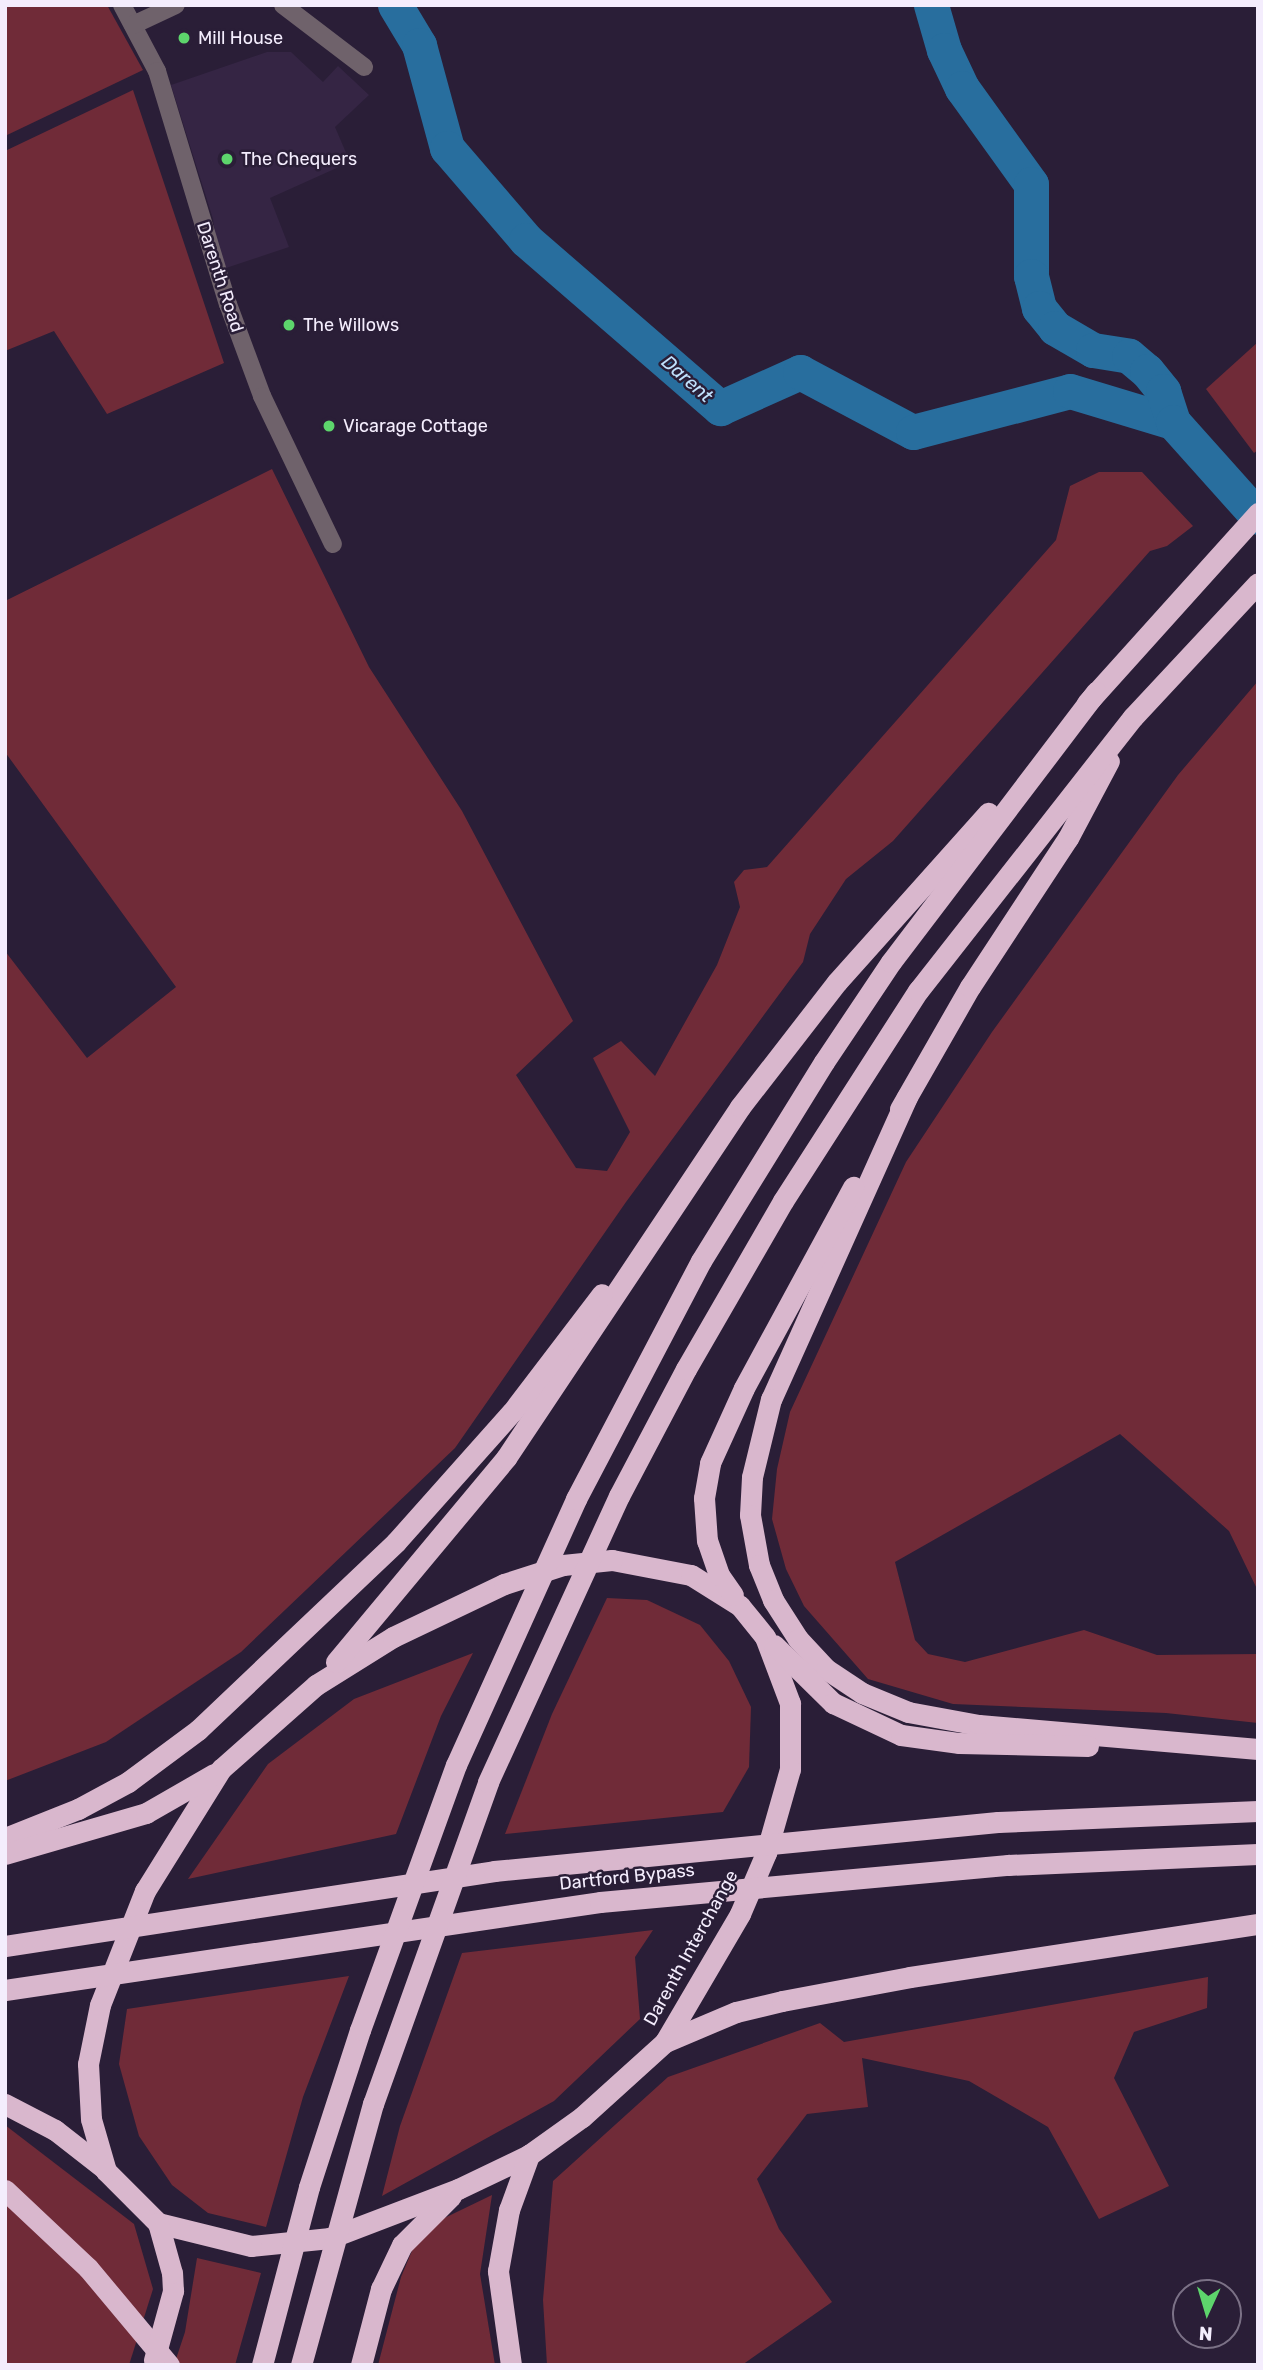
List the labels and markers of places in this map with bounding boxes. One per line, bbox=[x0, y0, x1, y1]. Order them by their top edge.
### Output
place label: Mill House bbox=[198, 27, 283, 49]
marker: Mill House bbox=[176, 30, 192, 46]
place label: The Chequers bbox=[241, 148, 357, 170]
marker: The Chequers bbox=[219, 151, 235, 167]
place label: The Willows bbox=[303, 314, 400, 336]
marker: The Willows bbox=[281, 317, 297, 333]
place label: Vicarage Cottage bbox=[343, 415, 488, 437]
marker: Vicarage Cottage bbox=[321, 418, 337, 434]

